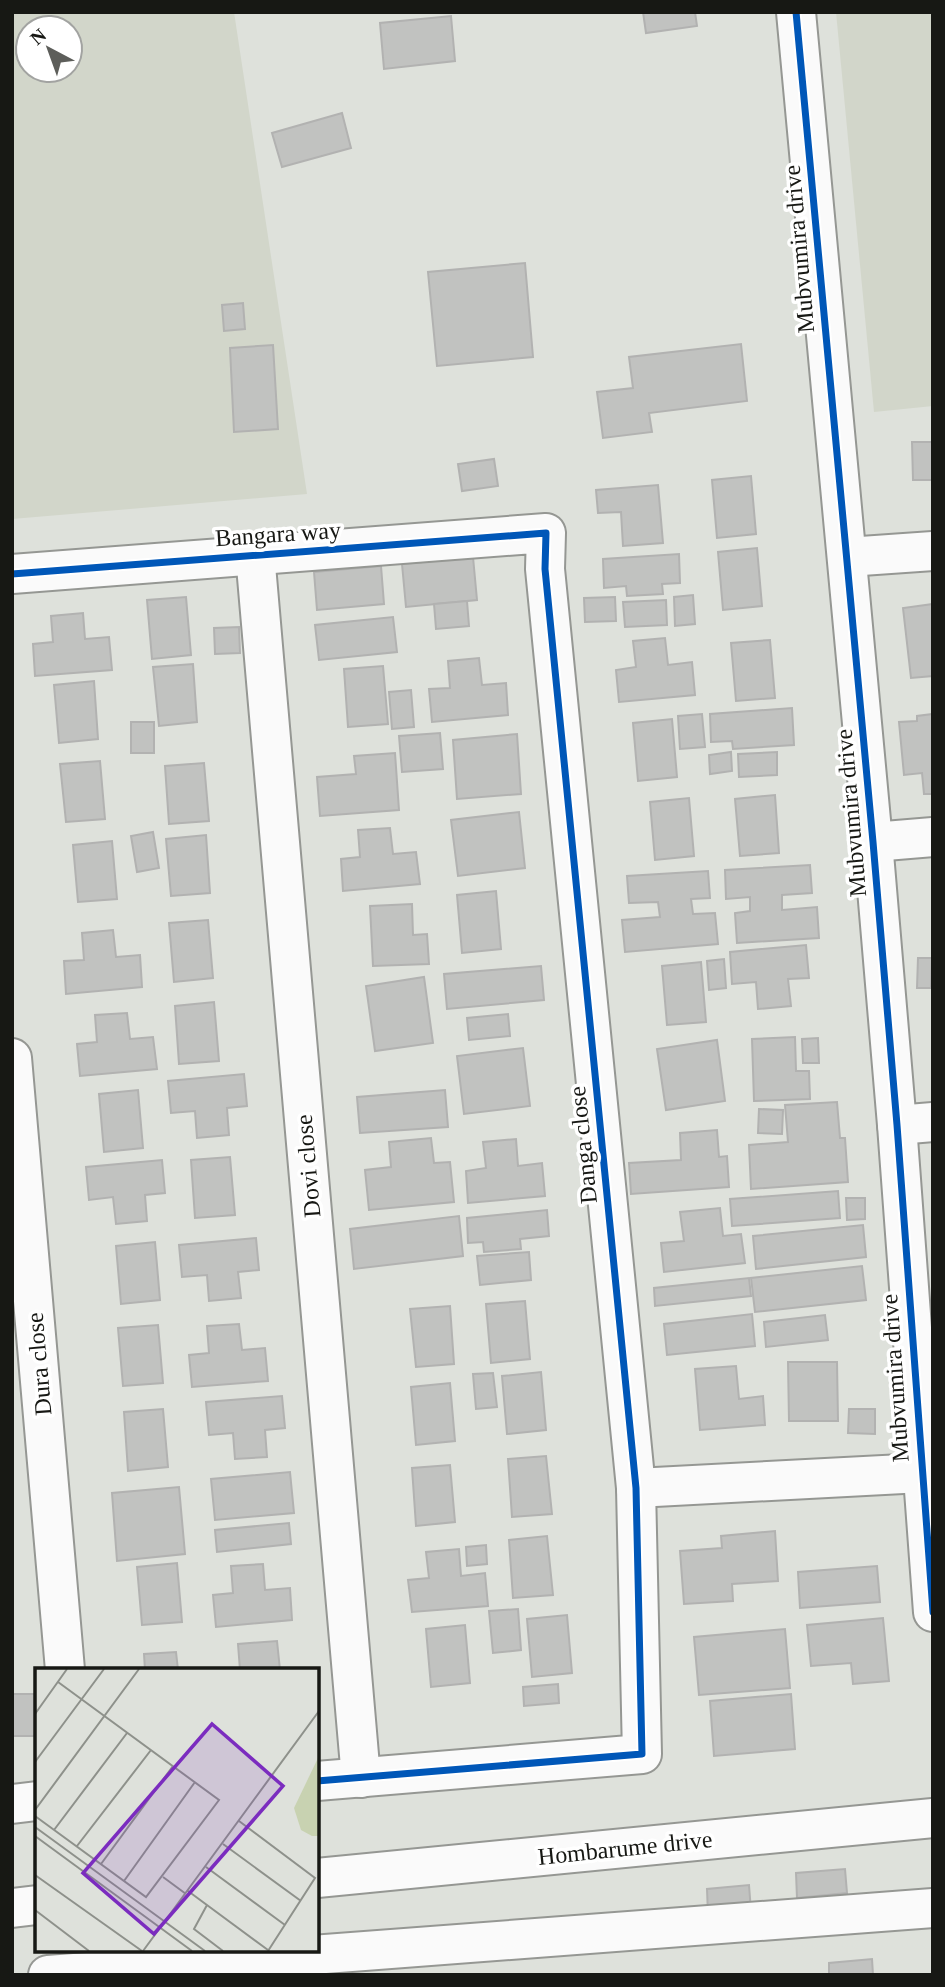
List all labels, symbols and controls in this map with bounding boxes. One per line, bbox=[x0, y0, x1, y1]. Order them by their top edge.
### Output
north arrow bbox=[14, 14, 84, 84]
text: N bbox=[26, 24, 50, 49]
street label: Mubvumira drive bbox=[779, 164, 819, 334]
street label: Bangara way bbox=[214, 517, 342, 551]
street label: Mubvumira drive bbox=[831, 728, 871, 898]
street label: Danga close bbox=[564, 1085, 602, 1205]
street label: Dovi close bbox=[291, 1113, 325, 1219]
street label: Mubvumira drive bbox=[876, 1293, 914, 1463]
street label: Dura close bbox=[22, 1311, 56, 1417]
inset map bbox=[35, 1668, 318, 1952]
street label: Hombarume drive bbox=[536, 1826, 714, 1870]

